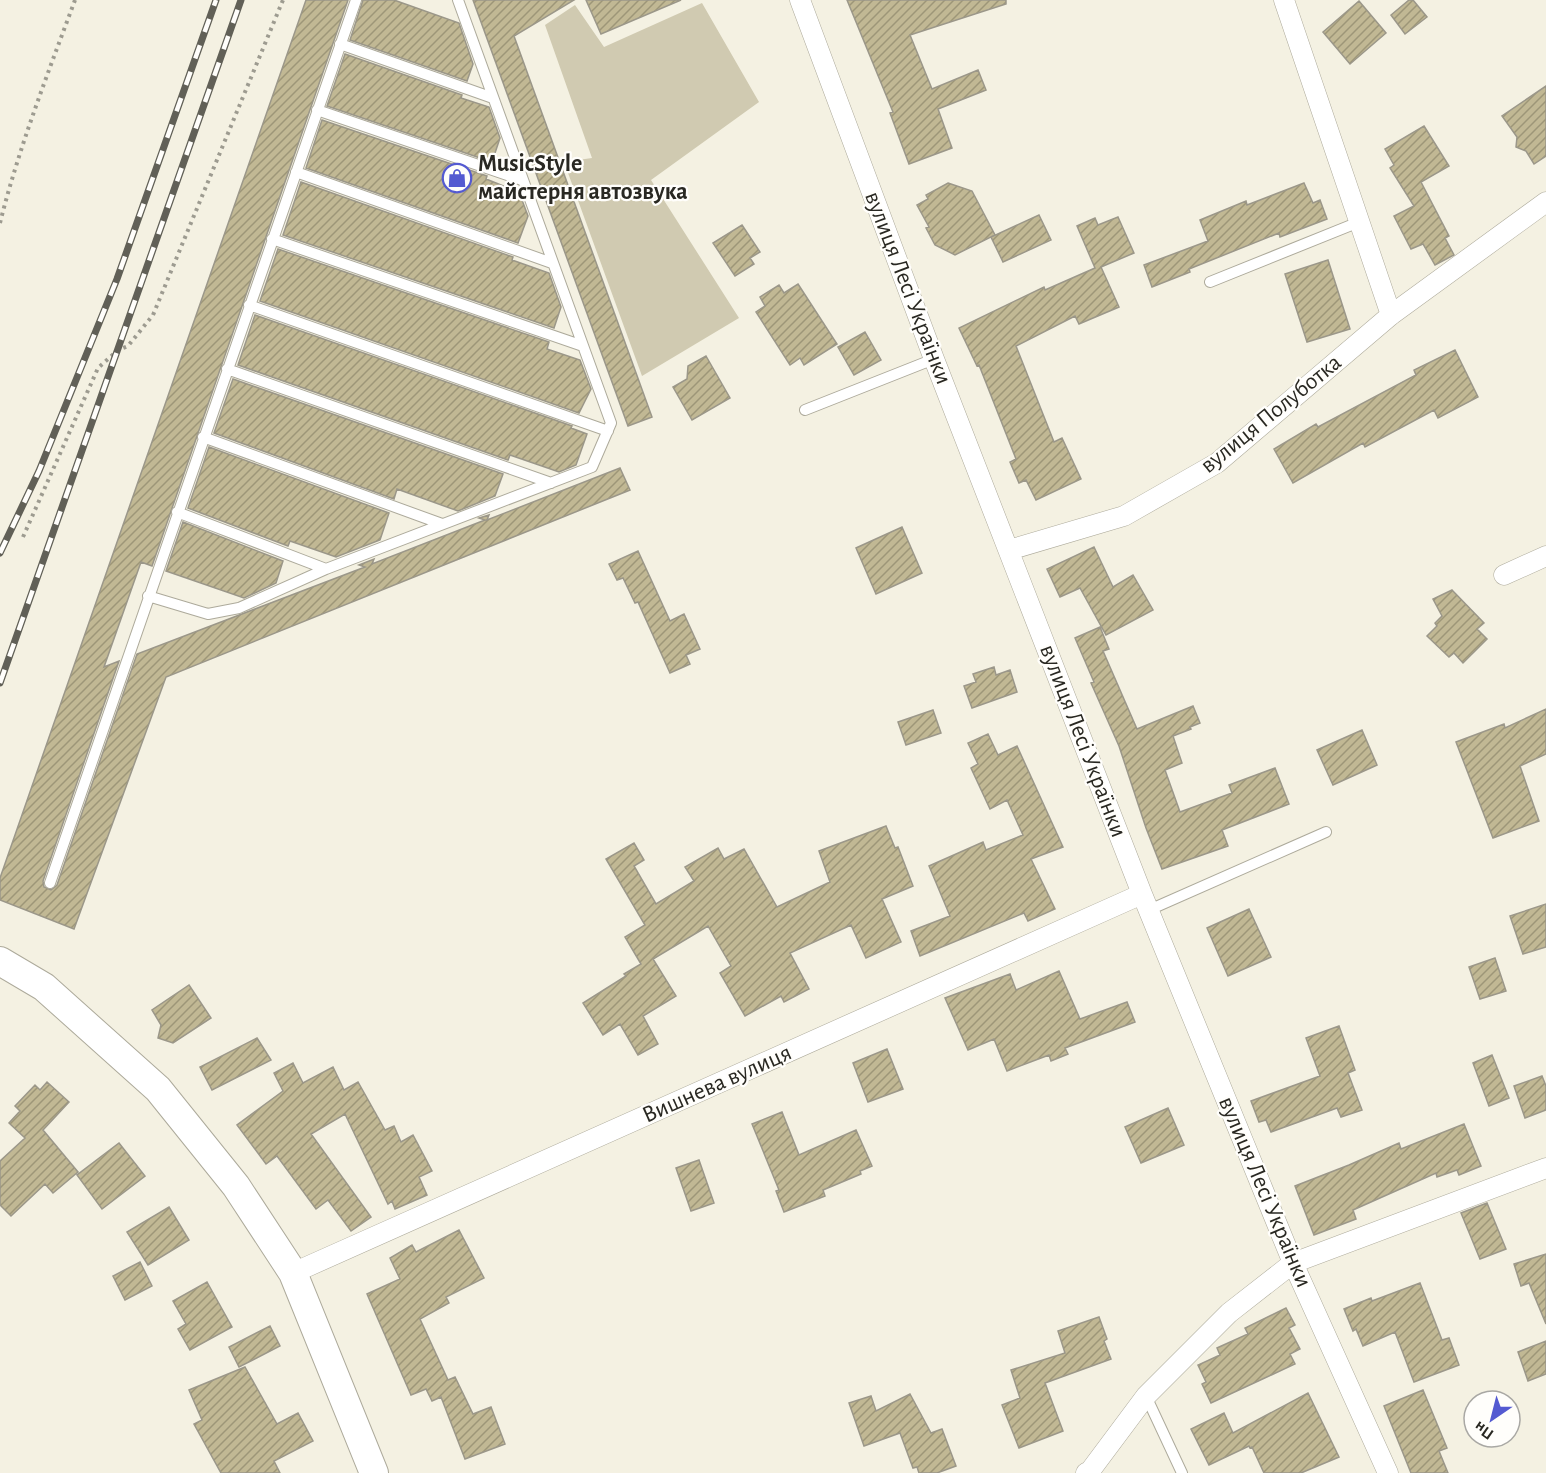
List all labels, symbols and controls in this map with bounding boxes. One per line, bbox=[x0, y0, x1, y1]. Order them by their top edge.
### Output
place label: MusicStyle майстерня автозвука bbox=[478, 152, 688, 204]
shop icon: MusicStyle майстерня автозвука bbox=[441, 162, 473, 194]
street label: вулиця Лесі Українки bbox=[860, 188, 956, 388]
street label: вулиця Полуботка bbox=[1196, 350, 1346, 478]
street label: вулиця Лесі Українки bbox=[1035, 641, 1131, 841]
street label: Вишнева вулиця bbox=[639, 1040, 795, 1128]
street label: вулиця Лесі Українки bbox=[1214, 1093, 1316, 1291]
north arrow bbox=[1462, 1389, 1522, 1449]
text: Пн bbox=[1471, 1418, 1497, 1443]

